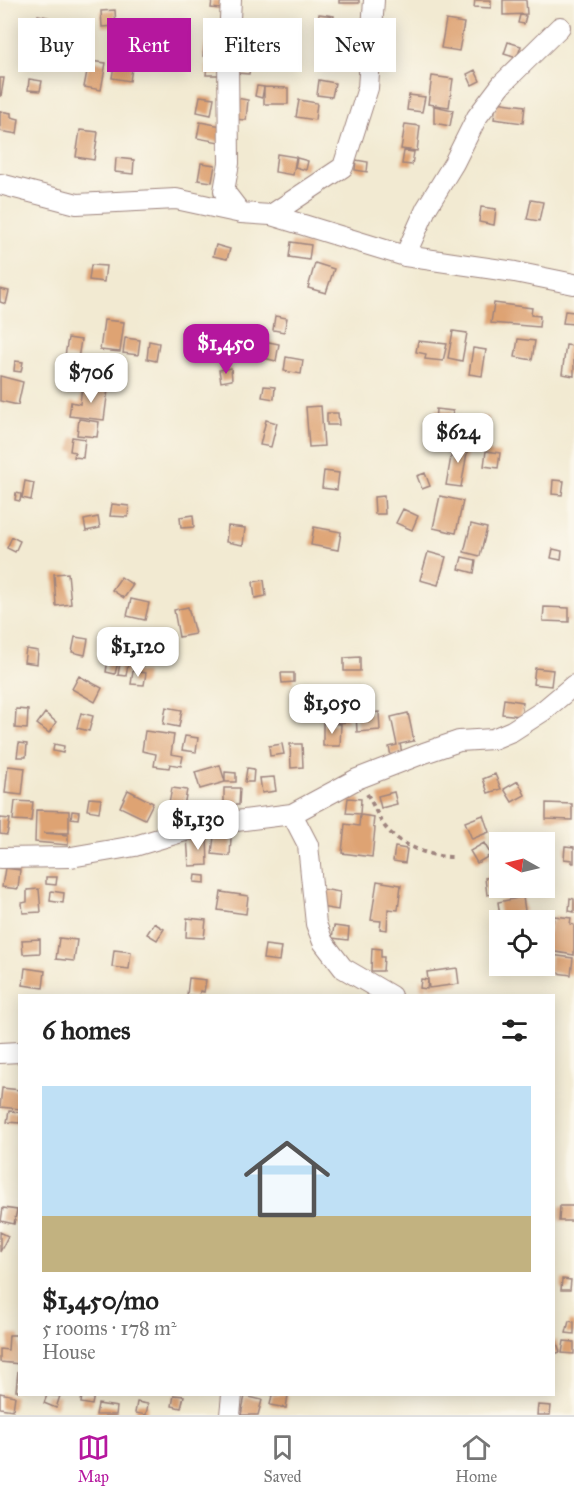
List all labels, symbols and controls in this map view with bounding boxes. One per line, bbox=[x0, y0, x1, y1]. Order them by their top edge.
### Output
chip: Buy bbox=[18, 18, 95, 72]
chip: Rent bbox=[107, 18, 191, 72]
chip: Filters bbox=[203, 18, 302, 72]
chip: New bbox=[314, 18, 396, 72]
pin: $1,450 bbox=[177, 324, 275, 375]
text: $1,450 bbox=[197, 331, 255, 355]
pin: $706 bbox=[55, 353, 127, 404]
text: $706 bbox=[69, 360, 113, 384]
pin: $624 bbox=[422, 413, 494, 464]
text: $624 bbox=[436, 420, 480, 444]
pin: $1,120 bbox=[89, 627, 187, 678]
text: $1,120 bbox=[111, 634, 165, 658]
pin: $1,050 bbox=[283, 684, 381, 735]
text: $1,050 bbox=[303, 691, 361, 715]
pin: $1,130 bbox=[149, 800, 247, 851]
text: $1,130 bbox=[172, 807, 224, 831]
north arrow bbox=[489, 832, 555, 898]
map controls bbox=[489, 832, 555, 976]
button: locate bbox=[489, 910, 555, 976]
text: 6 homes bbox=[42, 1014, 131, 1046]
icon: filters bbox=[498, 1014, 531, 1047]
icon: home bbox=[233, 1125, 341, 1233]
text: $1,450/mo bbox=[42, 1284, 159, 1316]
text: 5 rooms · 178 m² bbox=[42, 1316, 177, 1340]
text: House bbox=[42, 1340, 96, 1364]
tab: Map bbox=[77, 1431, 110, 1486]
tab: Saved bbox=[264, 1431, 302, 1486]
tab: Home bbox=[455, 1431, 497, 1486]

